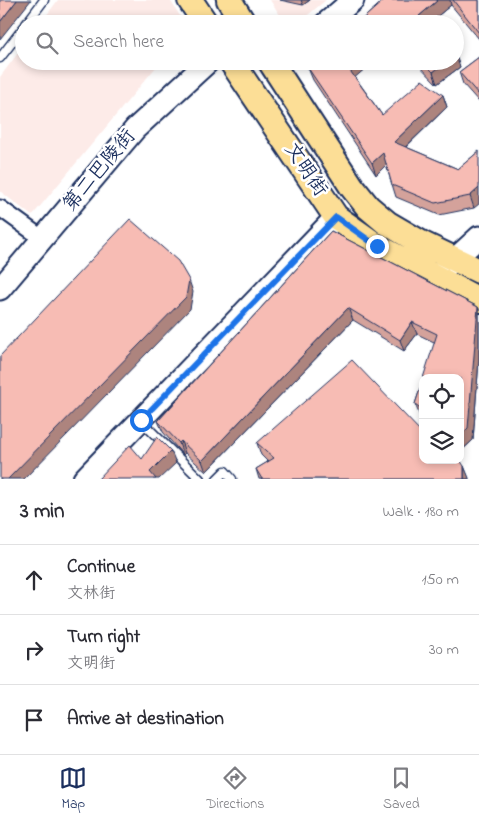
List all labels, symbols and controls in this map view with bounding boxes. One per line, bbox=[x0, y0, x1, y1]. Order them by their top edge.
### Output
search box bbox=[15, 15, 464, 70]
icon: search bbox=[33, 29, 61, 57]
text: Search here bbox=[73, 29, 164, 56]
street label: 第二巴陵街 bbox=[57, 123, 143, 219]
street label: 文明街 bbox=[276, 137, 334, 203]
route end bbox=[366, 235, 389, 258]
map controls bbox=[419, 374, 464, 464]
button: locate bbox=[419, 374, 464, 419]
route start bbox=[130, 409, 153, 432]
button: layers bbox=[419, 419, 464, 464]
text: 3 min bbox=[20, 497, 64, 527]
text: Walk · 180 m bbox=[382, 500, 459, 524]
text: Continue bbox=[67, 554, 135, 581]
icon: ahead bbox=[20, 566, 48, 594]
text: 150 m bbox=[421, 568, 459, 592]
text: 文林街 bbox=[67, 582, 115, 606]
text: Turn right bbox=[67, 624, 140, 651]
icon: right bbox=[20, 636, 48, 664]
text: 30 m bbox=[429, 638, 459, 662]
text: 文明街 bbox=[67, 652, 115, 676]
icon: arrive bbox=[20, 706, 48, 734]
text: Arrive at destination bbox=[67, 706, 224, 733]
tab: Map bbox=[59, 764, 87, 815]
tab: Directions bbox=[206, 764, 264, 815]
tab: Saved bbox=[383, 764, 420, 815]

